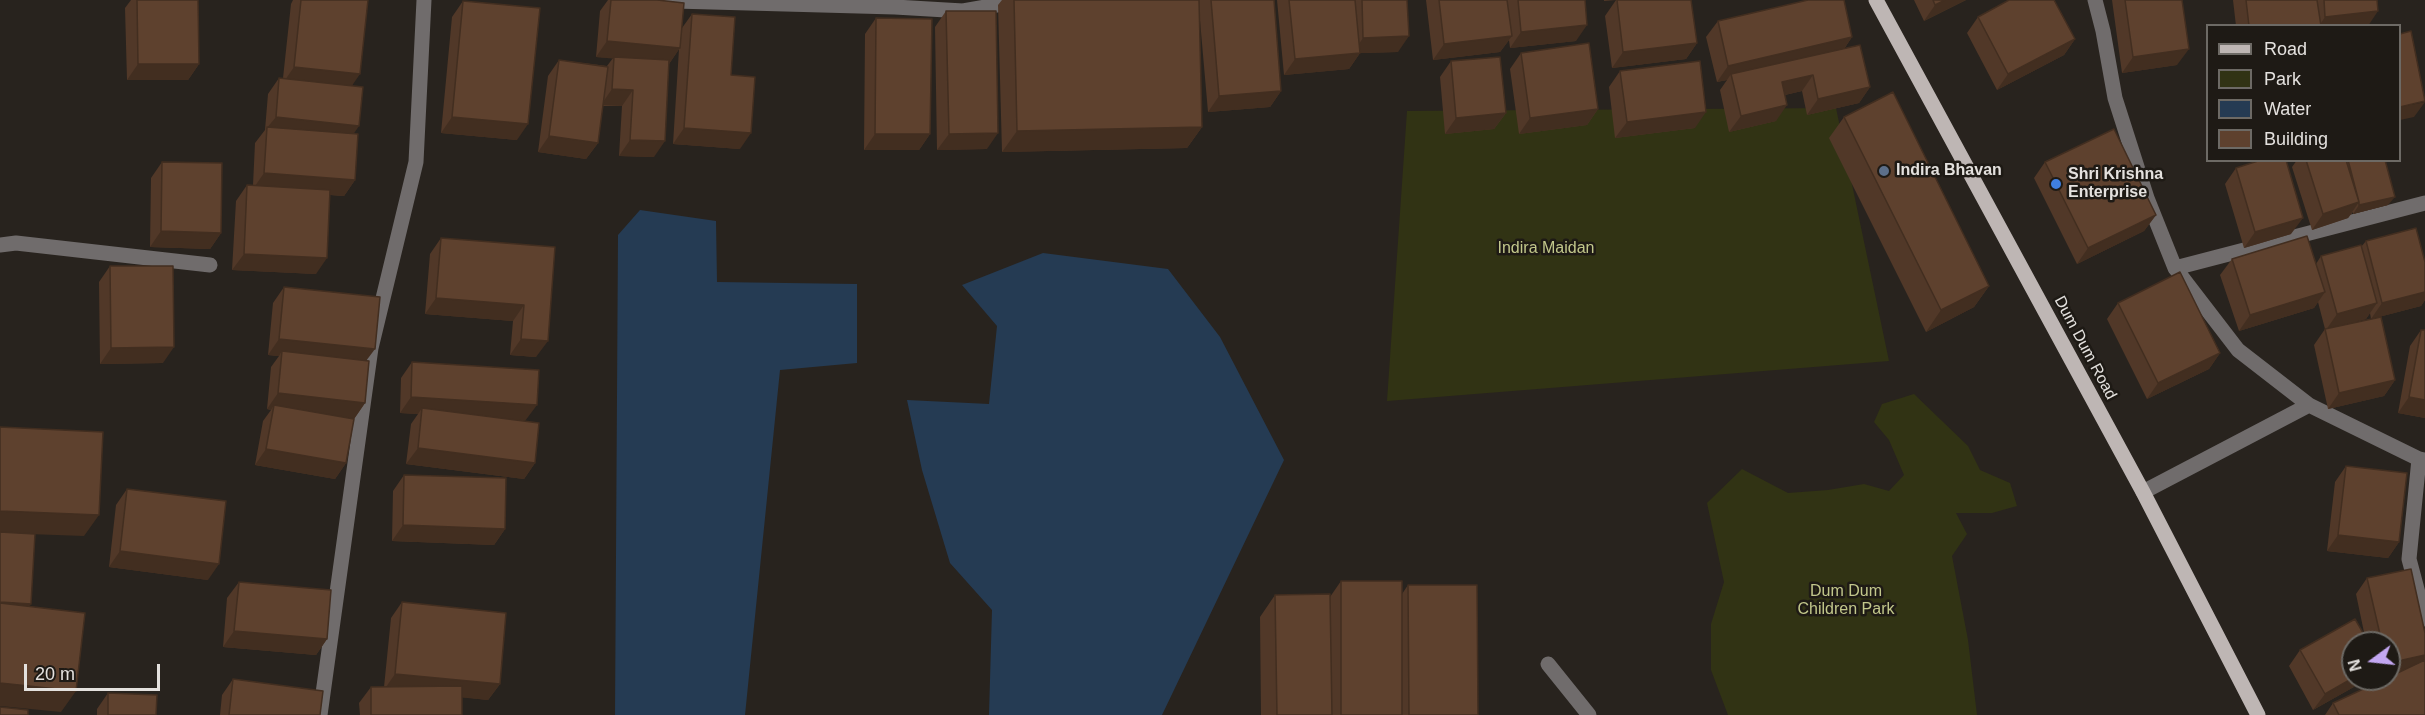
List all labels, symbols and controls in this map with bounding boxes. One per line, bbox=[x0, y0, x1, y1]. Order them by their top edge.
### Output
legend bbox=[2206, 24, 2401, 162]
text: Road bbox=[2264, 39, 2307, 59]
text: Park bbox=[2264, 69, 2301, 89]
text: Water bbox=[2264, 99, 2311, 119]
text: Building bbox=[2264, 129, 2328, 149]
place label: Indira Bhavan bbox=[1896, 161, 2002, 181]
marker: Indira Bhavan bbox=[1877, 164, 1891, 178]
place label: Shri Krishna Enterprise bbox=[2068, 165, 2163, 203]
marker: Shri Krishna Enterprise bbox=[2049, 177, 2063, 191]
park label: Indira Maidan bbox=[1498, 239, 1594, 259]
street label: Dum Dum Road bbox=[2050, 293, 2120, 403]
park label: Dum Dum Children Park bbox=[1798, 582, 1894, 620]
north arrow bbox=[2341, 631, 2401, 691]
scale bar bbox=[27, 652, 164, 690]
text: N bbox=[2345, 657, 2365, 673]
text: 20 m bbox=[35, 664, 75, 684]

